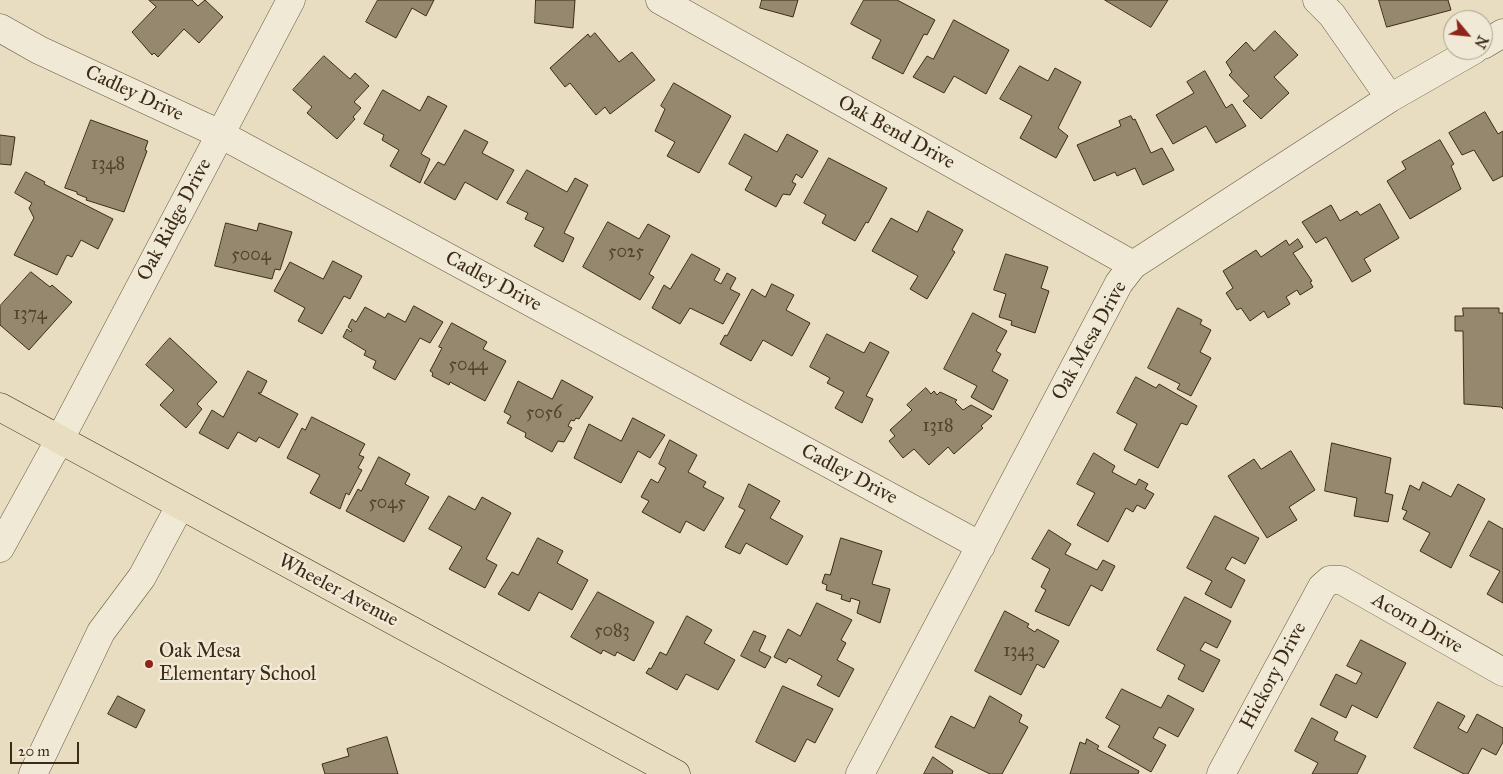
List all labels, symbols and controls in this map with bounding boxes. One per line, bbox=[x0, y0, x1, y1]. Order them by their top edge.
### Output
north arrow bbox=[1443, 10, 1493, 60]
text: N bbox=[1471, 33, 1491, 51]
street label: Cadley Drive bbox=[81, 61, 187, 127]
street label: Oak Bend Drive bbox=[833, 91, 959, 175]
house number: 1348 bbox=[91, 154, 125, 176]
street label: Oak Ridge Drive bbox=[133, 155, 217, 285]
house number: 5025 bbox=[608, 242, 644, 264]
house number: 5004 bbox=[231, 245, 271, 267]
street label: Cadley Drive bbox=[441, 247, 545, 317]
street label: Oak Mesa Drive bbox=[1047, 277, 1133, 405]
house number: 1374 bbox=[13, 304, 47, 326]
house number: 5044 bbox=[449, 355, 487, 377]
house number: 5056 bbox=[526, 403, 562, 425]
house number: 1318 bbox=[923, 416, 953, 438]
street label: Cadley Drive bbox=[797, 440, 901, 510]
house number: 5045 bbox=[368, 493, 406, 515]
street label: Wheeler Avenue bbox=[274, 549, 402, 633]
street label: Acorn Drive bbox=[1367, 588, 1467, 660]
street label: Hickory Drive bbox=[1236, 618, 1312, 734]
house number: 5083 bbox=[594, 621, 630, 643]
place label: Oak Mesa Elementary School bbox=[159, 640, 316, 687]
house number: 1343 bbox=[1003, 641, 1035, 663]
marker: Oak Mesa Elementary School bbox=[143, 658, 155, 670]
scale bar bbox=[12, 732, 81, 764]
text: 20 m bbox=[18, 742, 50, 760]

